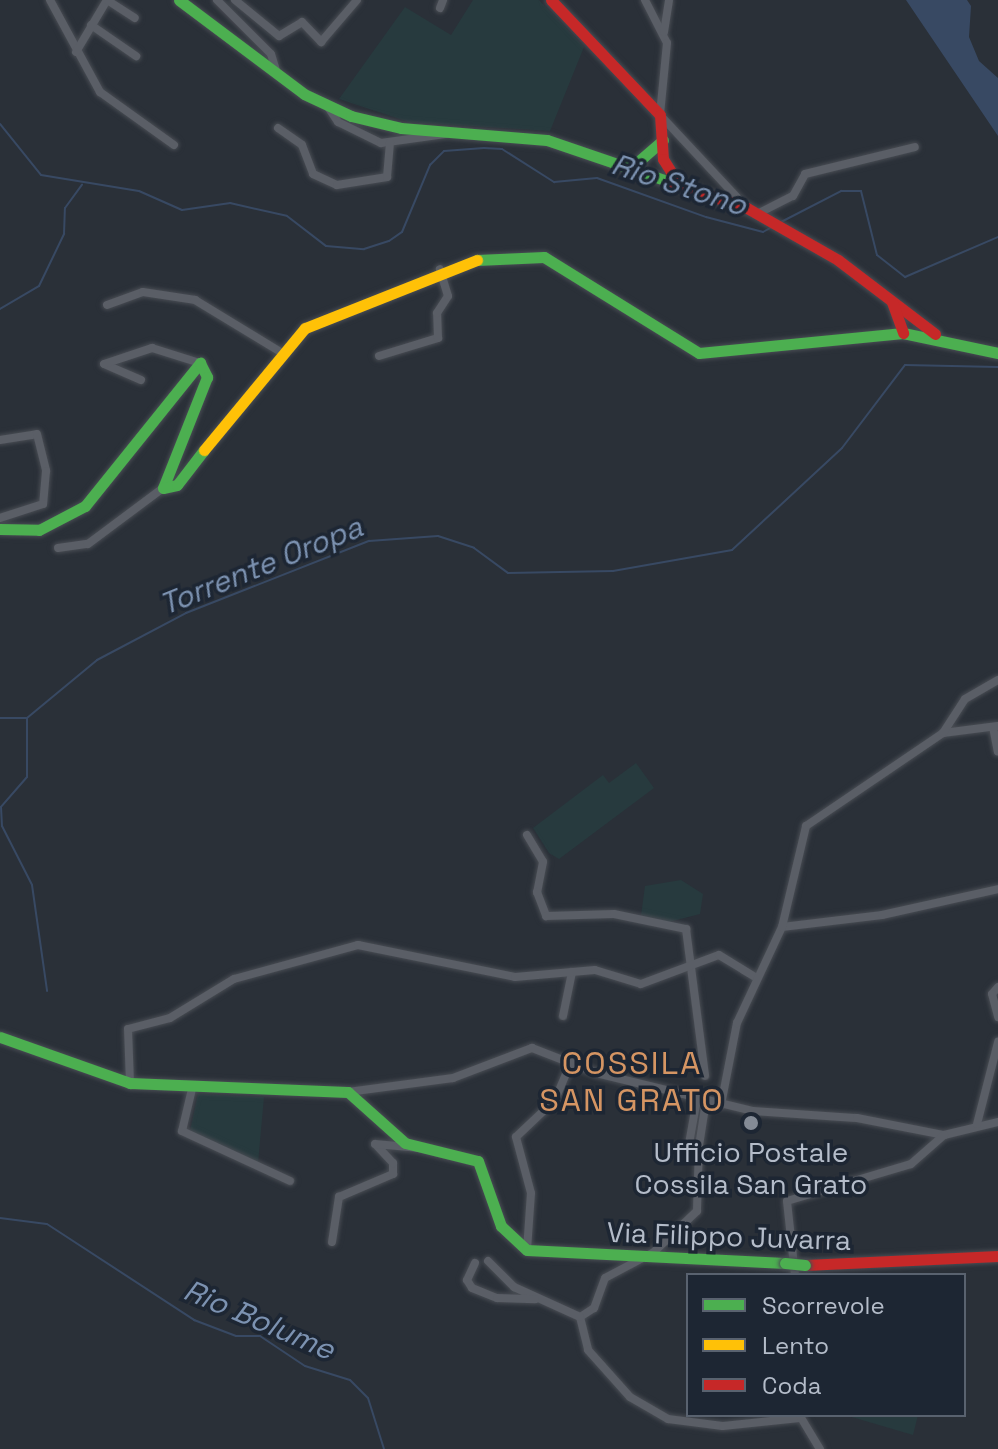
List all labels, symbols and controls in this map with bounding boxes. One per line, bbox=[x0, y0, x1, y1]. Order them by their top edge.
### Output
water label: Rio Stono bbox=[607, 146, 751, 224]
water label: Torrente Oropa bbox=[154, 509, 368, 623]
district label: COSSILA SAN GRATO bbox=[539, 1045, 725, 1120]
marker: Ufficio Postale Cossila San Grato bbox=[742, 1114, 760, 1132]
place label: Ufficio Postale Cossila San Grato bbox=[635, 1135, 867, 1201]
street label: Via Filippo Juvarra bbox=[606, 1215, 852, 1257]
water label: Rio Bolume bbox=[178, 1272, 340, 1368]
legend bbox=[686, 1273, 966, 1417]
text: Scorrevole bbox=[762, 1290, 885, 1321]
text: Lento bbox=[762, 1330, 829, 1361]
text: Coda bbox=[762, 1370, 822, 1401]

